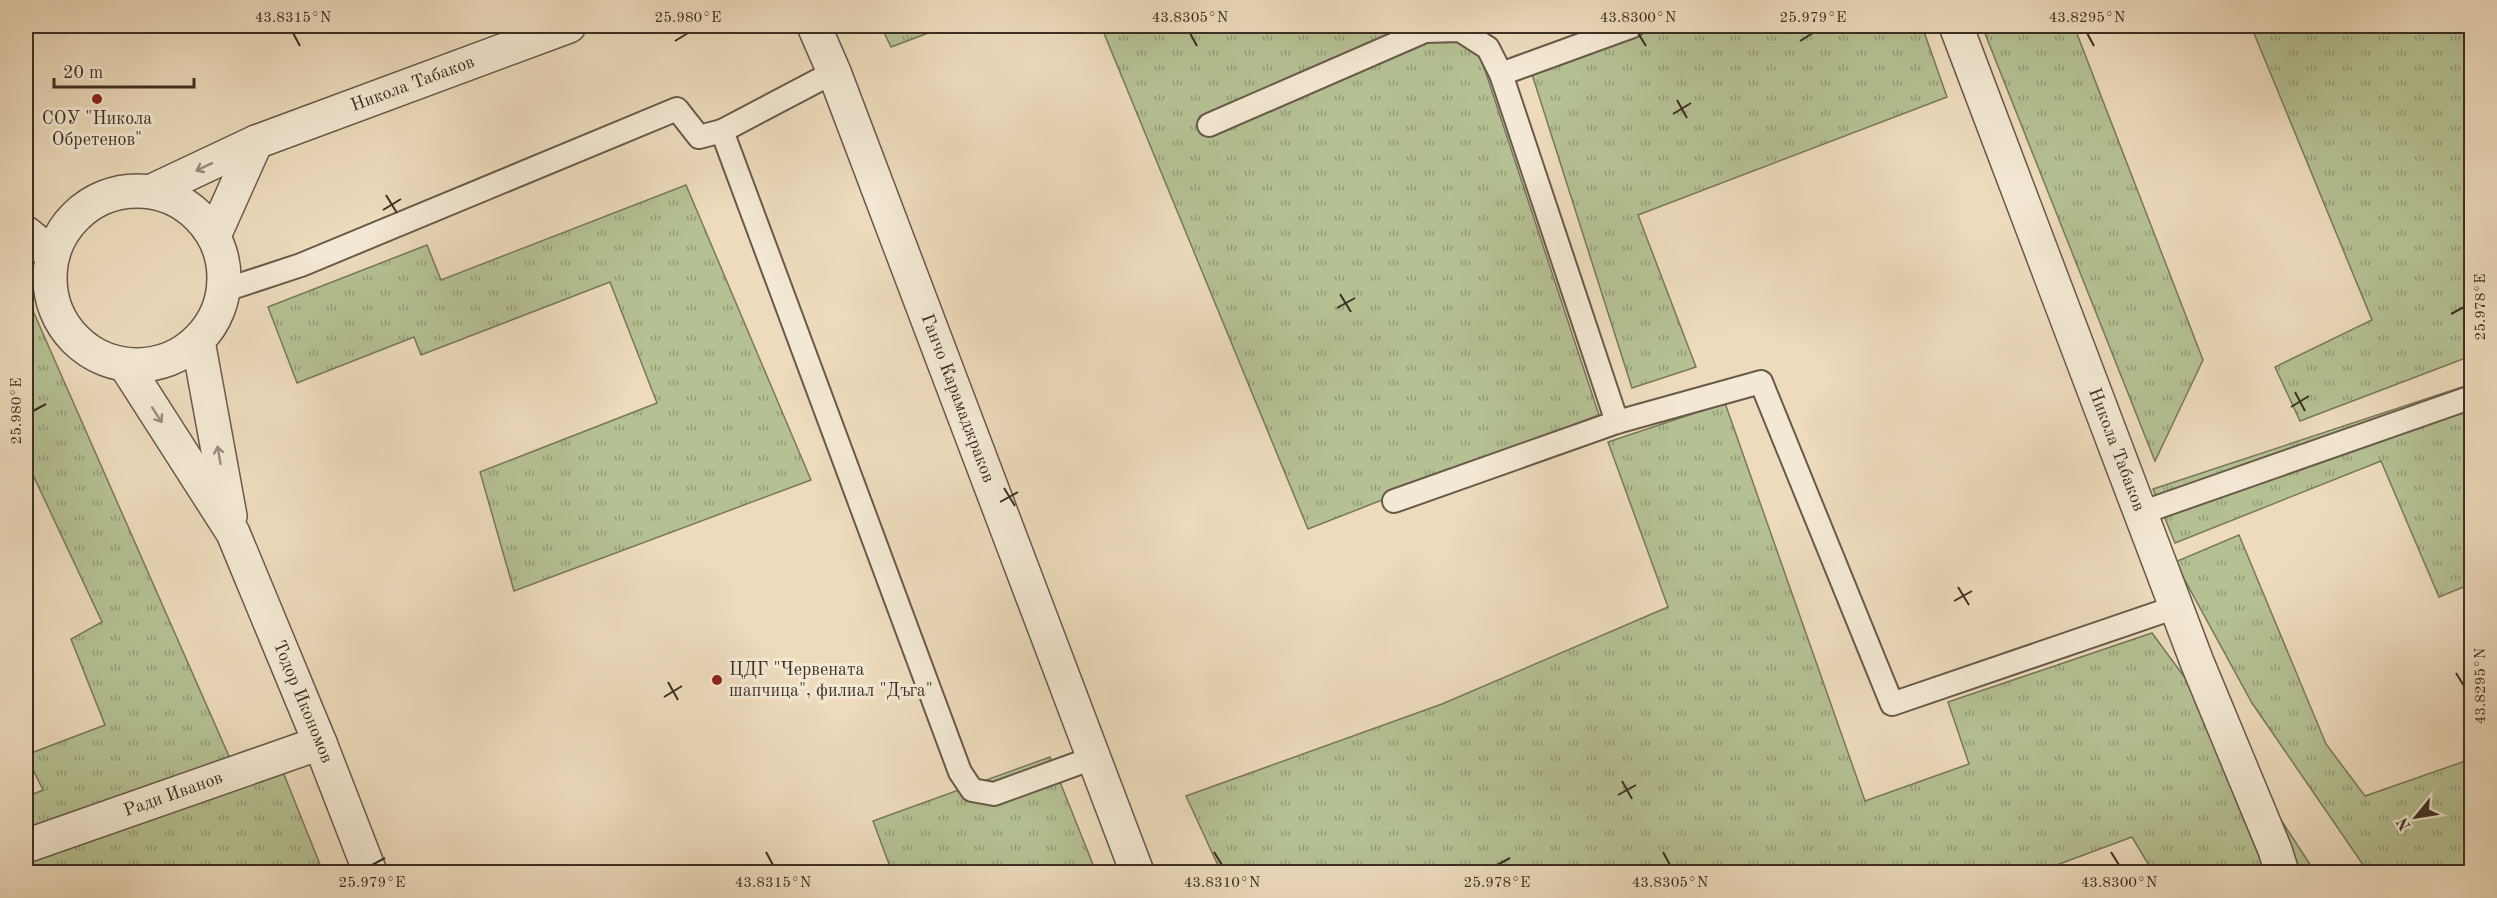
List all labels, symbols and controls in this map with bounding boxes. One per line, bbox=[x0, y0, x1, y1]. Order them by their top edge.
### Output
text: 43.8315°N bbox=[255, 11, 332, 26]
text: 25.980°E bbox=[655, 11, 721, 26]
text: 43.8305°N bbox=[1152, 11, 1229, 26]
text: 43.8300°N bbox=[1600, 11, 1677, 26]
text: 25.979°E bbox=[1780, 11, 1846, 26]
text: 43.8295°N bbox=[2049, 11, 2126, 26]
scale bar bbox=[54, 51, 194, 89]
street label: Никола Табаков bbox=[348, 53, 477, 115]
text: 20 m bbox=[63, 64, 103, 82]
marker: СОУ "Никола Обретенов" bbox=[90, 92, 104, 106]
place label: СОУ "Никола Обретенов" bbox=[42, 110, 152, 149]
one-way arrow bbox=[196, 161, 214, 173]
text: 25.978°E bbox=[2474, 274, 2489, 340]
street label: Ганчо Карамаджраков bbox=[918, 312, 998, 485]
text: 25.980°E bbox=[10, 378, 25, 444]
street label: Никола Табаков bbox=[2085, 386, 2148, 514]
one-way arrow bbox=[152, 406, 164, 423]
one-way arrow bbox=[213, 445, 224, 465]
street label: Тодор Икономов bbox=[270, 638, 336, 766]
text: 43.8295°N bbox=[2474, 647, 2489, 724]
place label: ЦДГ "Червената шапчица", филиал "Дъга" bbox=[729, 661, 933, 701]
marker: ЦДГ "Червената шапчица", филиал "Дъга" bbox=[710, 673, 724, 687]
street label: Ради Иванов bbox=[121, 769, 225, 820]
north arrow bbox=[2386, 787, 2446, 847]
text: N bbox=[2394, 814, 2415, 833]
text: 25.979°E bbox=[339, 876, 405, 891]
text: 43.8315°N bbox=[735, 876, 812, 891]
text: 43.8310°N bbox=[1184, 876, 1261, 891]
text: 25.978°E bbox=[1464, 876, 1530, 891]
text: 43.8305°N bbox=[1632, 876, 1709, 891]
text: 43.8300°N bbox=[2081, 876, 2158, 891]

